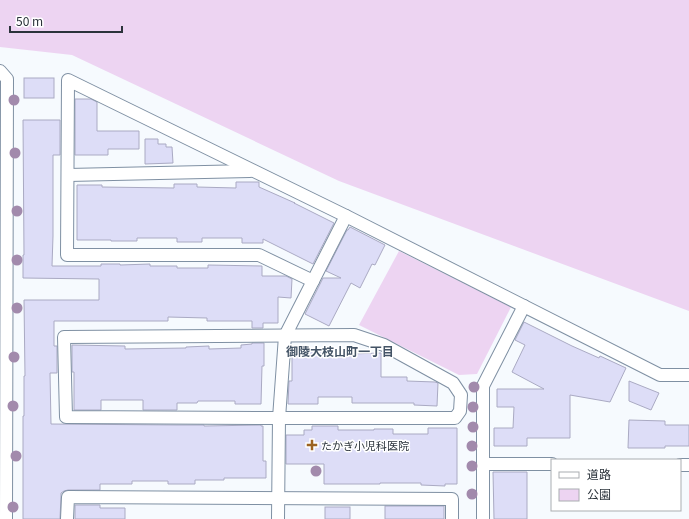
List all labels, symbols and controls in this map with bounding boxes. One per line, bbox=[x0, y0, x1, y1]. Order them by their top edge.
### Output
scale bar bbox=[10, 8, 122, 34]
text: 50 m bbox=[16, 12, 43, 29]
district label: 御陵大枝山町一丁目 bbox=[286, 342, 394, 359]
place label: たかぎ小児科医院 bbox=[321, 437, 409, 453]
marker: たかぎ小児科医院 bbox=[306, 439, 318, 451]
legend bbox=[551, 459, 681, 511]
text: 道路 bbox=[587, 465, 611, 482]
text: 公園 bbox=[587, 485, 611, 502]

